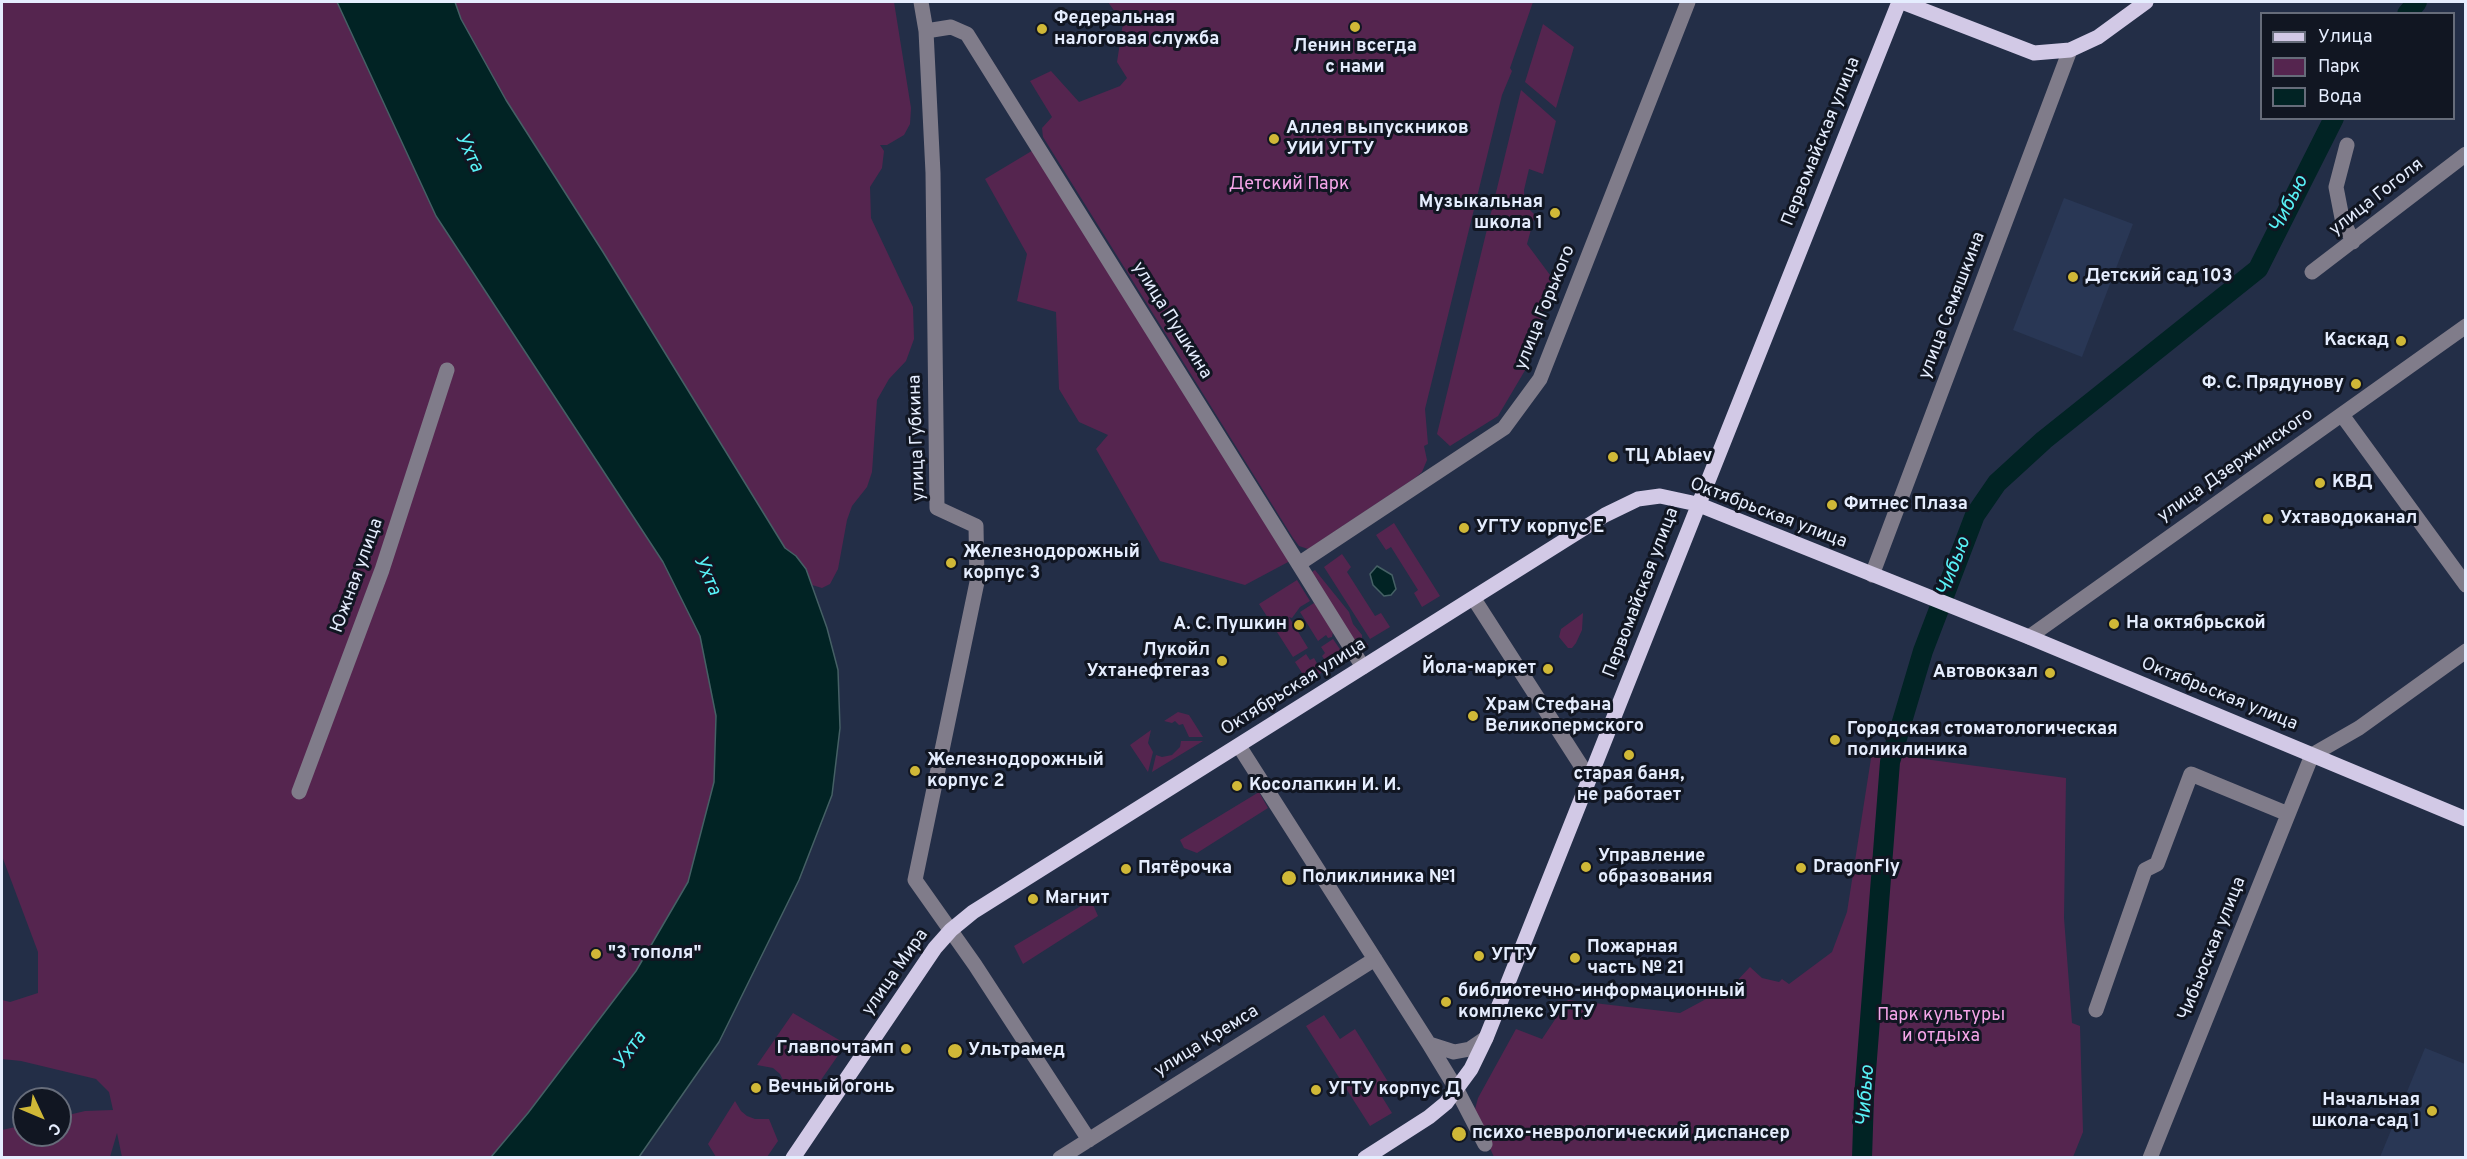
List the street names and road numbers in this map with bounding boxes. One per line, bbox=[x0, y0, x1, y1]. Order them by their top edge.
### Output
street label: Первомайская улица bbox=[1778, 54, 1866, 230]
street label: улица Гоголя bbox=[2326, 155, 2428, 241]
street label: улица Семяшкина bbox=[1915, 229, 1991, 383]
street label: улица Горького bbox=[1511, 243, 1581, 373]
street label: улица Пушкина bbox=[1126, 258, 1216, 384]
street label: улица Губкина bbox=[905, 374, 931, 502]
street label: улица Дзержинского bbox=[2154, 404, 2318, 528]
street label: Октябрьская улица bbox=[1686, 474, 1850, 554]
street label: Первомайская улица bbox=[1600, 505, 1684, 681]
street label: Южная улица bbox=[327, 516, 389, 636]
street label: Октябрьская улица bbox=[1218, 635, 1370, 741]
street label: Октябрьская улица bbox=[2138, 654, 2300, 736]
street label: Чибьюская улица bbox=[2174, 874, 2252, 1024]
street label: улица Мира bbox=[858, 925, 934, 1021]
street label: улица Кремса bbox=[1151, 1001, 1263, 1083]

